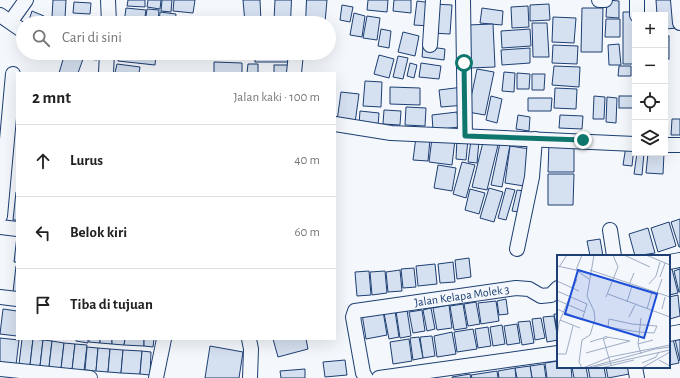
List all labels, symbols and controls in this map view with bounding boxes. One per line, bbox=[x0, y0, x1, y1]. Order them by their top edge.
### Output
map controls bbox=[632, 12, 668, 156]
button: + bbox=[632, 12, 668, 48]
search box bbox=[16, 16, 336, 60]
icon: search bbox=[30, 27, 52, 49]
text: Cari di sini bbox=[62, 30, 122, 45]
button: − bbox=[632, 48, 668, 84]
route start bbox=[455, 54, 473, 72]
button: locate bbox=[632, 84, 668, 120]
text: 2 mnt bbox=[32, 89, 71, 106]
text: Jalan kaki · 100 m bbox=[234, 91, 320, 104]
button: layers bbox=[632, 120, 668, 156]
route end bbox=[574, 131, 592, 149]
icon: ahead bbox=[32, 150, 54, 172]
text: Lurus bbox=[70, 153, 103, 168]
text: 40 m bbox=[294, 154, 320, 167]
icon: left bbox=[32, 222, 54, 244]
text: Belok kiri bbox=[70, 225, 127, 240]
text: 60 m bbox=[294, 226, 320, 239]
inset map bbox=[557, 255, 670, 368]
street label: Jalan Kelapa Molek 3 bbox=[414, 283, 510, 308]
icon: arrive bbox=[32, 294, 54, 316]
text: Tiba di tujuan bbox=[70, 297, 153, 312]

